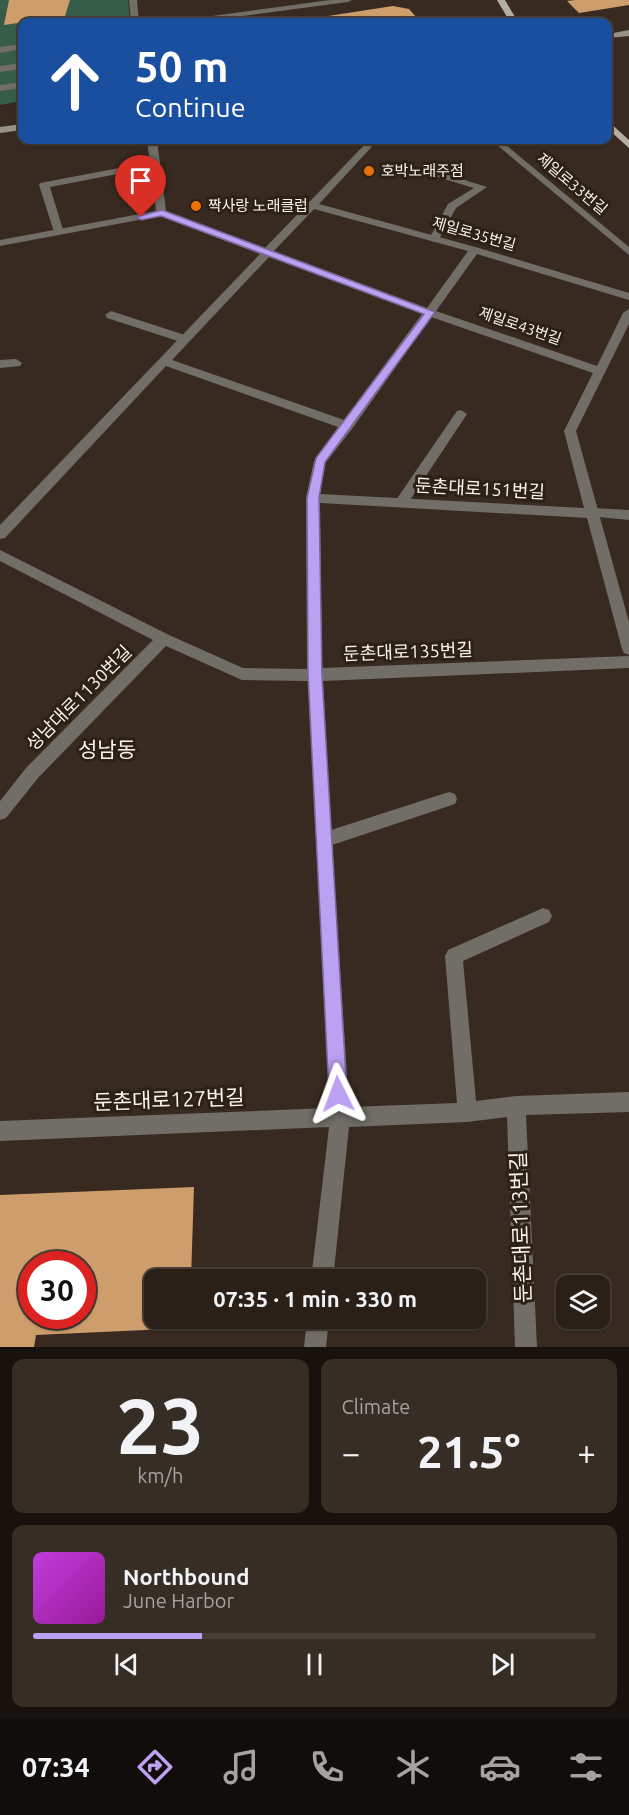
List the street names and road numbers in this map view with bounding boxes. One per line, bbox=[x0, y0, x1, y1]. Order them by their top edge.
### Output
street label: 제일로33번길 bbox=[534, 149, 611, 218]
street label: 제일로35번길 bbox=[430, 214, 518, 254]
street label: 제일로43번길 bbox=[477, 304, 564, 348]
street label: 둔촌대로151번길 bbox=[415, 475, 545, 501]
street label: 둔촌대로135번길 bbox=[343, 639, 473, 663]
street label: 성남대로1130번길 bbox=[22, 641, 135, 754]
street label: 둔촌대로127번길 bbox=[93, 1084, 245, 1114]
street label: 둔촌대로113번길 bbox=[505, 1151, 535, 1303]

